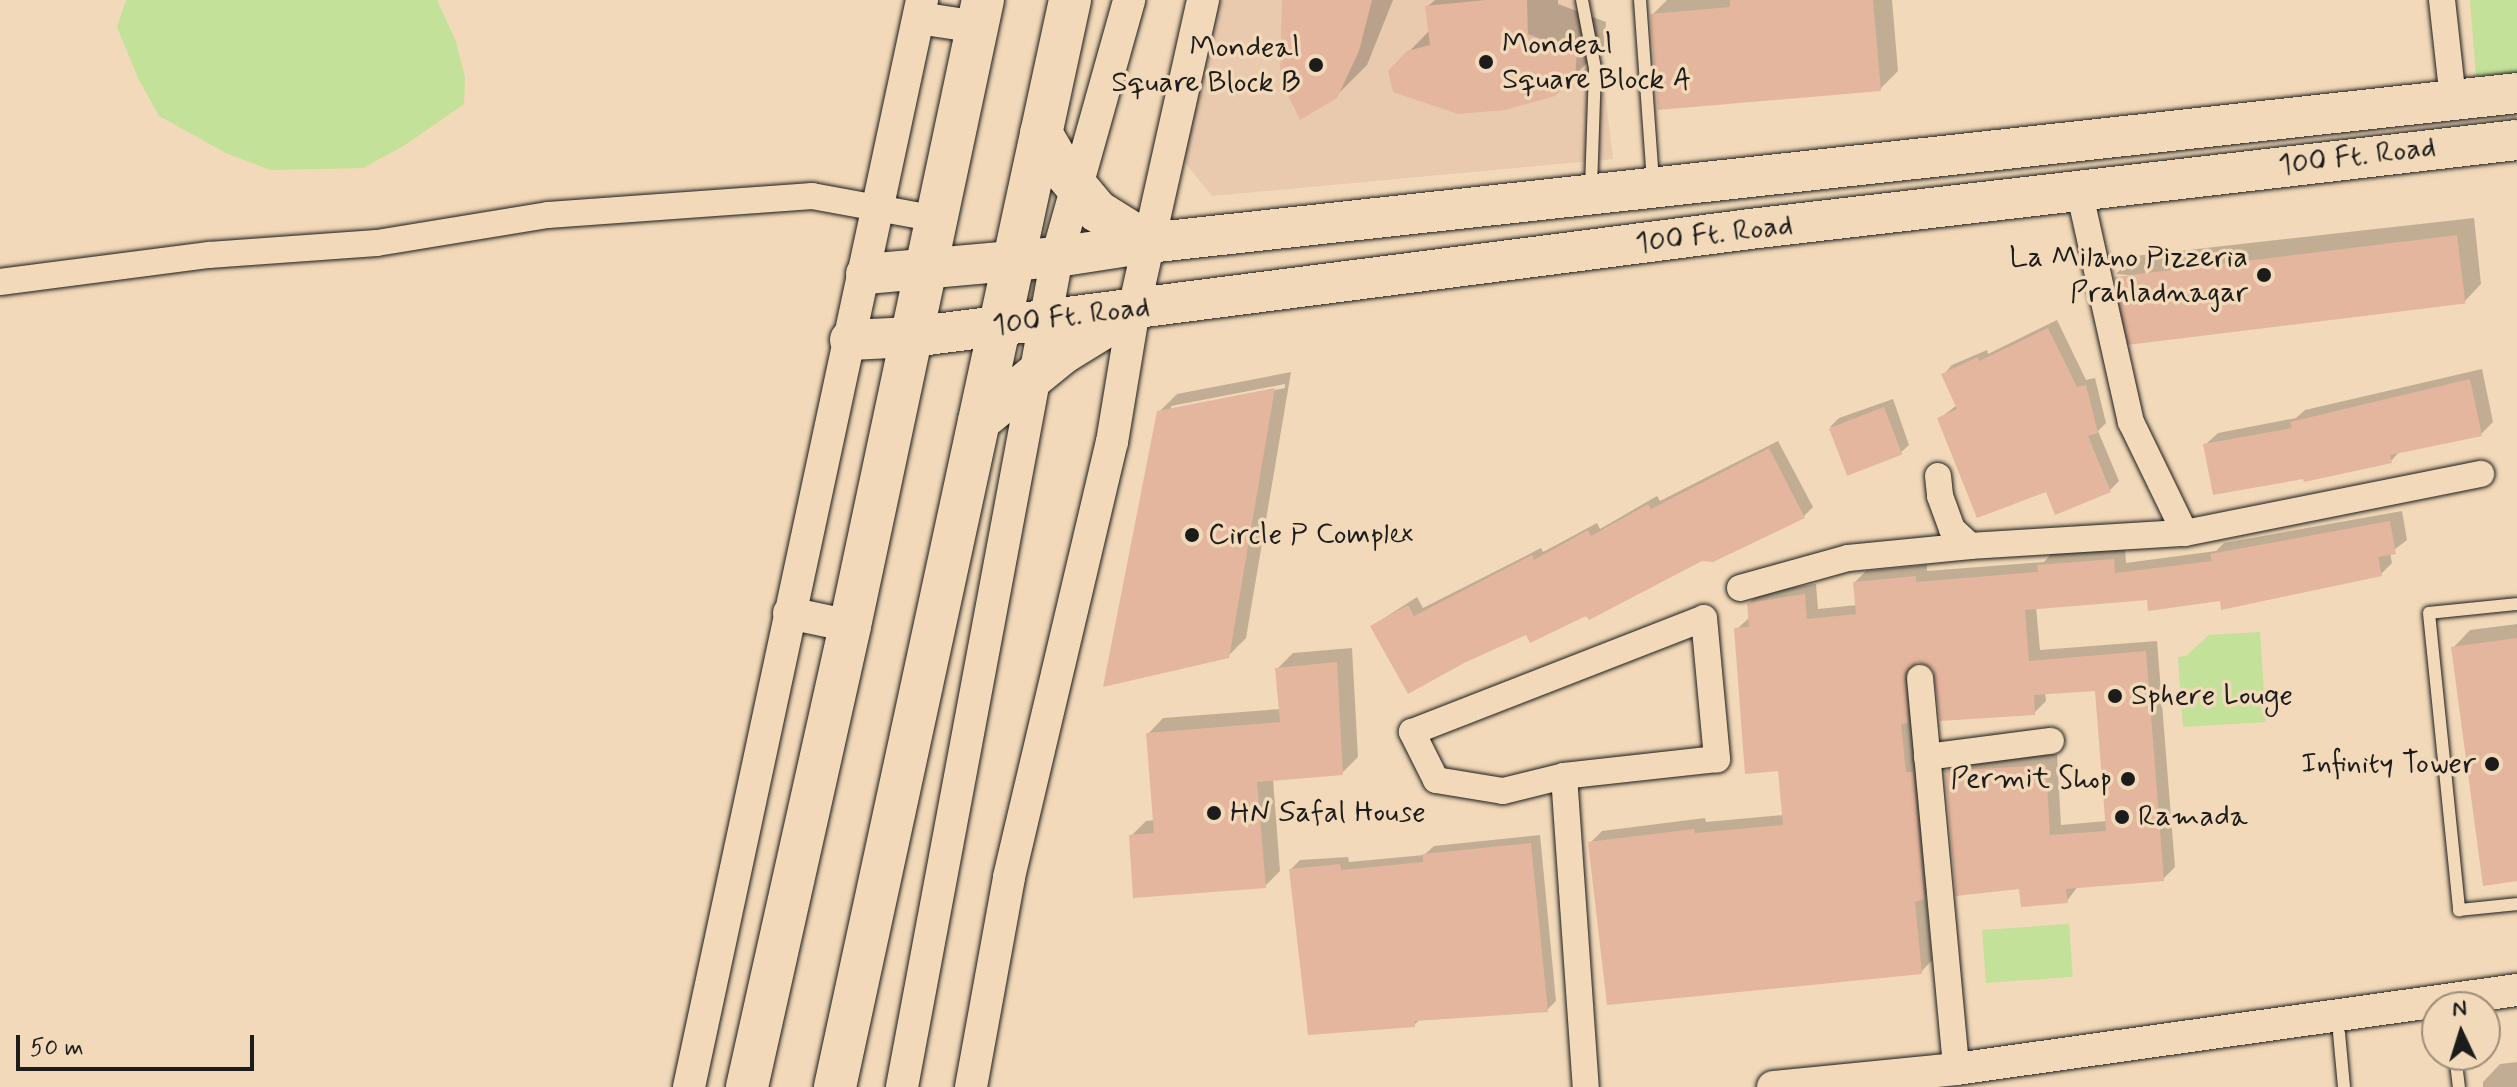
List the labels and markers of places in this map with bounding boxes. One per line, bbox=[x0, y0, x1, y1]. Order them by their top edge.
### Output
place label: Mondeal Square Block A bbox=[1502, 27, 1692, 98]
place label: Mondeal Square Block B bbox=[1110, 30, 1300, 100]
marker: Mondeal Square Block A bbox=[1477, 53, 1495, 71]
marker: Mondeal Square Block B bbox=[1307, 56, 1325, 74]
place label: La Milano Pizzeria Prahladnagar bbox=[2005, 240, 2248, 310]
marker: La Milano Pizzeria Prahladnagar bbox=[2255, 266, 2273, 284]
place label: Circle P Complex bbox=[1208, 517, 1422, 553]
marker: Circle P Complex bbox=[1183, 526, 1201, 544]
place label: Sphere Louge bbox=[2131, 678, 2293, 714]
marker: Sphere Louge bbox=[2106, 687, 2124, 705]
place label: Infinity Tower bbox=[2301, 746, 2476, 782]
marker: Infinity Tower bbox=[2483, 755, 2501, 773]
place label: Permit Shop bbox=[1949, 761, 2112, 797]
marker: Permit Shop bbox=[2119, 770, 2137, 788]
place label: HN Safal House bbox=[1230, 795, 1424, 831]
place label: Ramada bbox=[2138, 799, 2248, 835]
marker: HN Safal House bbox=[1205, 804, 1223, 822]
marker: Ramada bbox=[2113, 808, 2131, 826]

